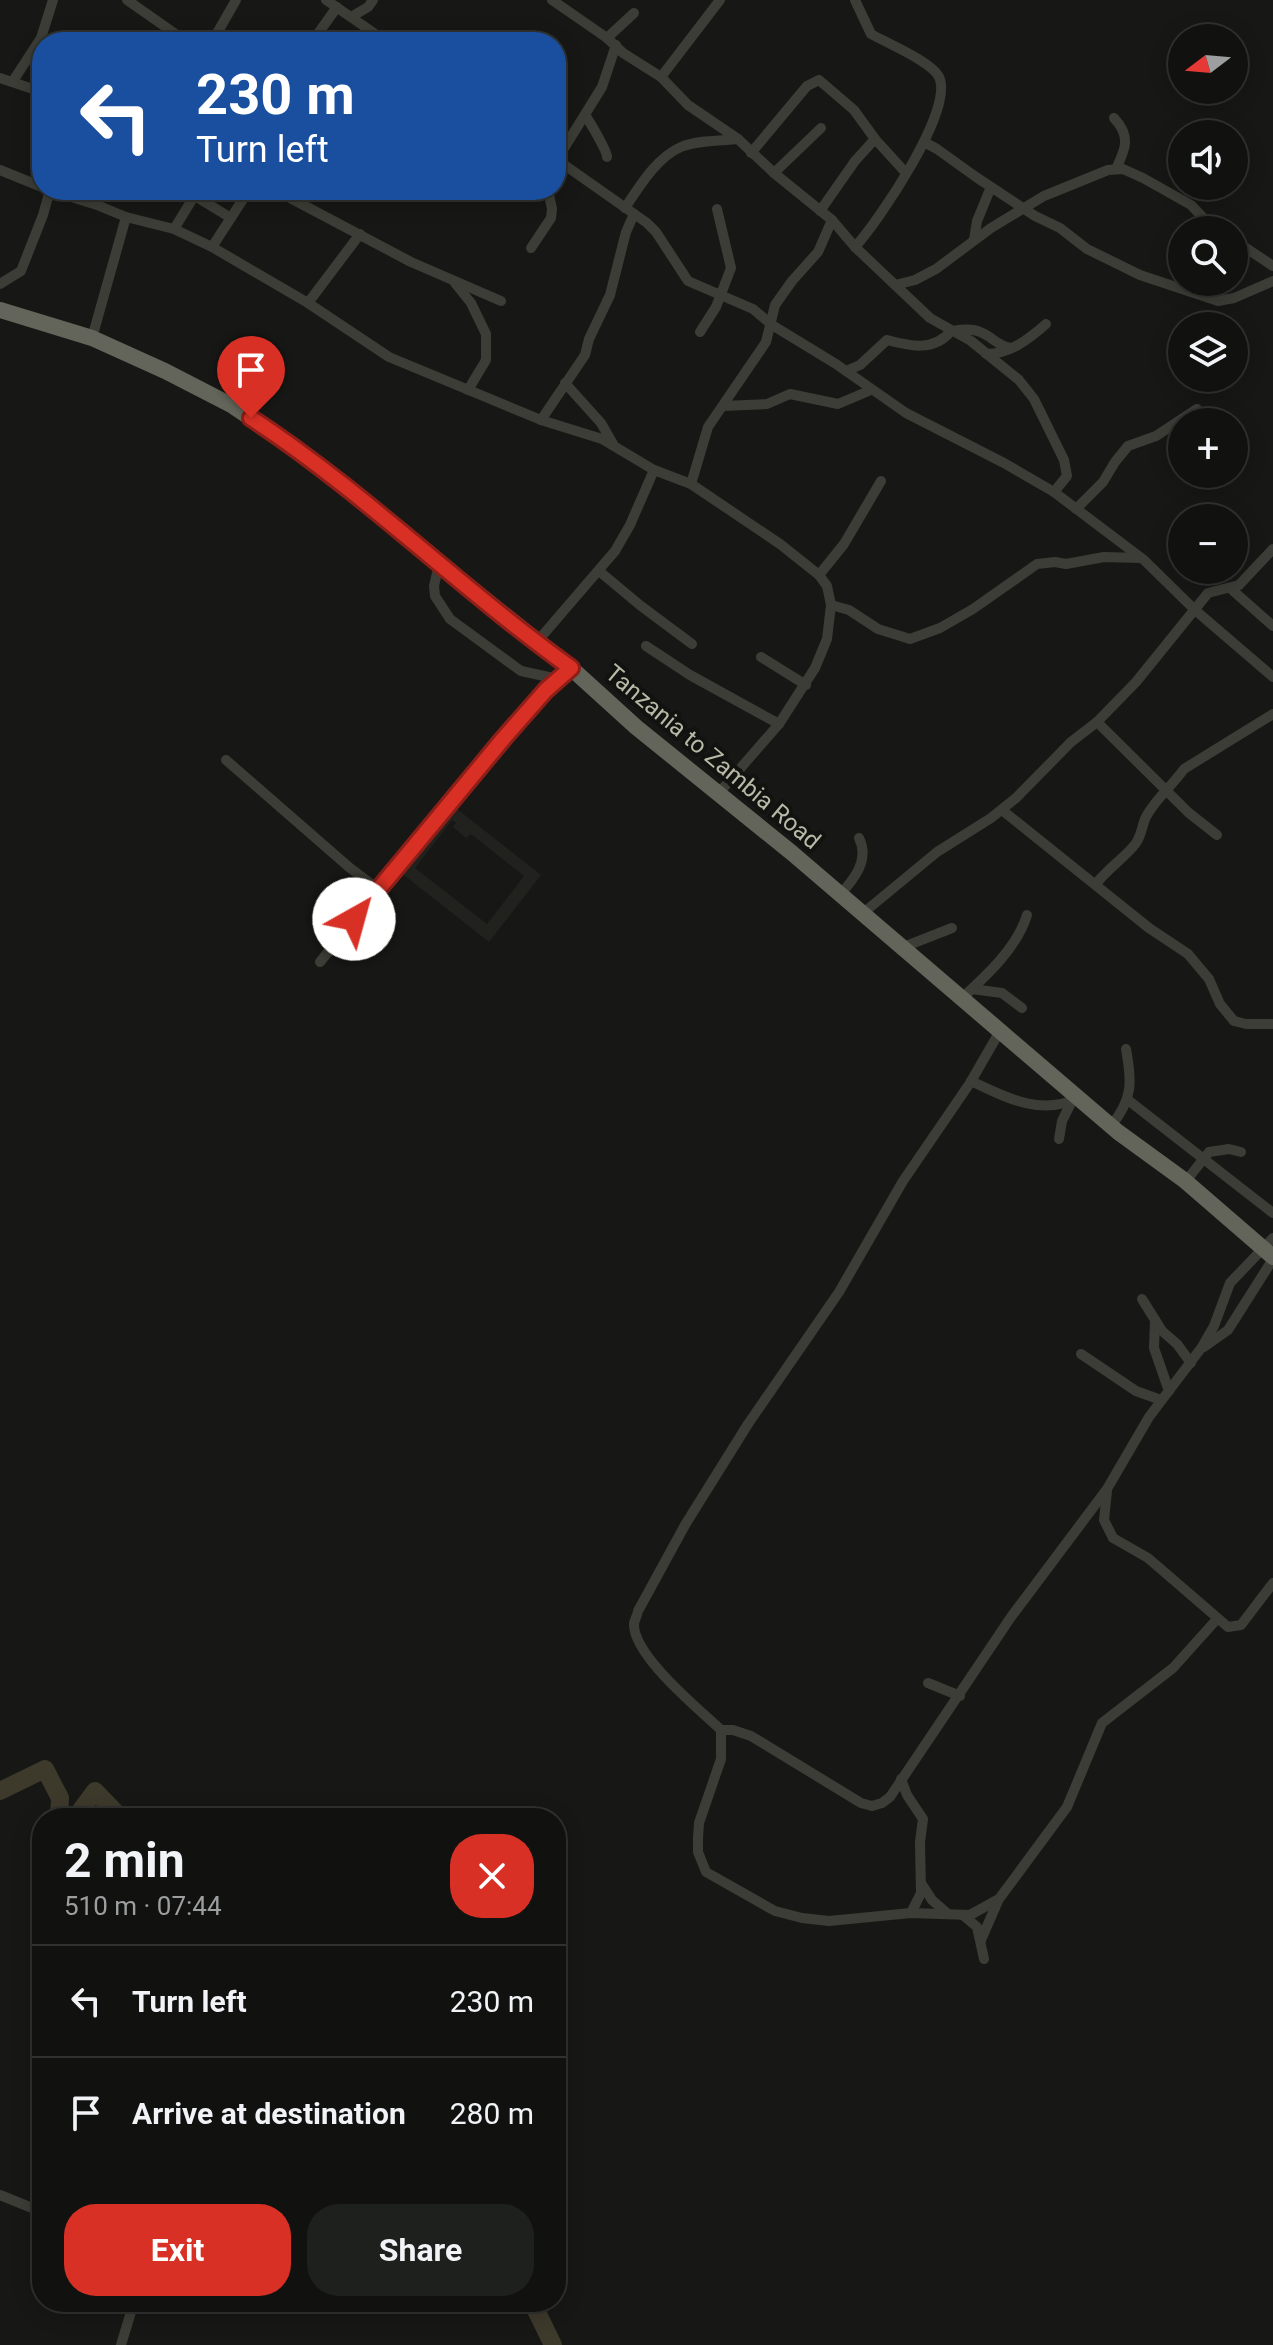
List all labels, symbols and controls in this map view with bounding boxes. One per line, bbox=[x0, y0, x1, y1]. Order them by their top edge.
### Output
north arrow bbox=[1168, 24, 1248, 104]
map controls bbox=[1168, 24, 1248, 584]
text: 230 m bbox=[196, 62, 355, 128]
icon: left bbox=[64, 64, 168, 168]
button: sound bbox=[1168, 120, 1248, 200]
text: Turn left bbox=[196, 129, 329, 171]
button: search bbox=[1168, 216, 1248, 296]
button: layers bbox=[1168, 312, 1248, 392]
pin bbox=[217, 336, 285, 418]
icon: arrive bbox=[229, 348, 273, 392]
button: + bbox=[1168, 408, 1248, 488]
button: − bbox=[1168, 504, 1248, 584]
street label: Tanzania to Zambia Road bbox=[600, 659, 826, 855]
position arrow bbox=[312, 877, 396, 961]
text: 2 min bbox=[64, 1832, 185, 1889]
button: close bbox=[450, 1834, 534, 1918]
text: 510 m · 07:44 bbox=[64, 1891, 222, 1921]
icon: left bbox=[64, 1979, 108, 2023]
text: Turn left bbox=[132, 1984, 247, 2019]
text: 230 m bbox=[450, 1984, 534, 2019]
icon: arrive bbox=[64, 2091, 108, 2135]
text: Arrive at destination bbox=[132, 2096, 406, 2131]
text: 280 m bbox=[450, 2096, 534, 2131]
button: Exit bbox=[64, 2204, 291, 2296]
button: Share bbox=[307, 2204, 534, 2296]

